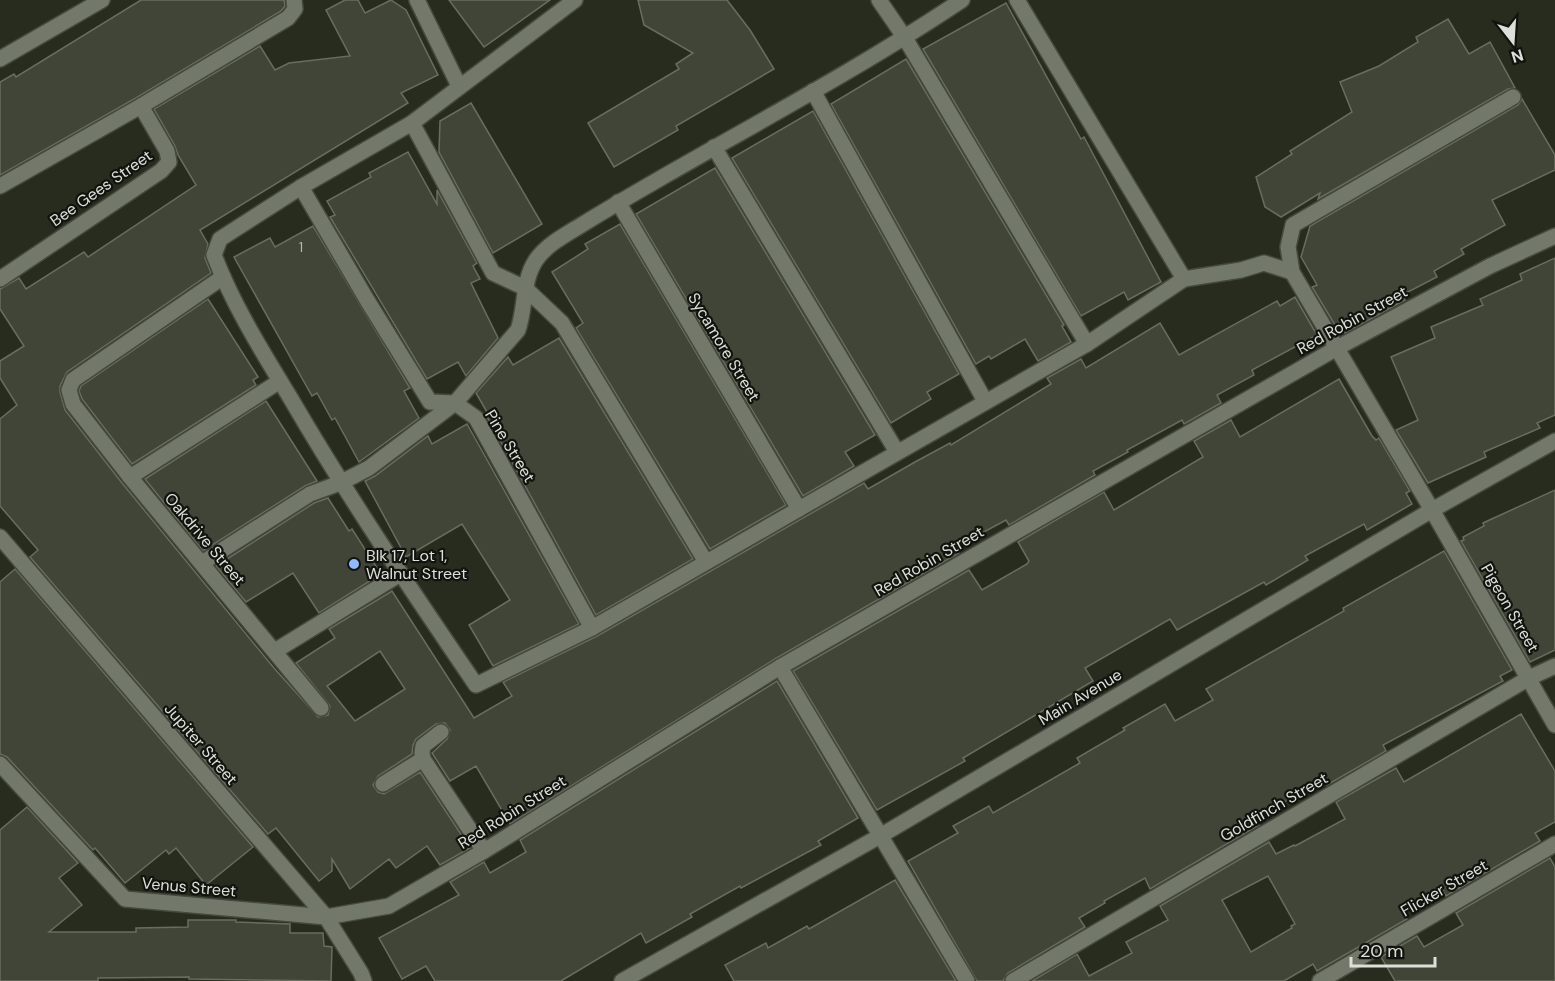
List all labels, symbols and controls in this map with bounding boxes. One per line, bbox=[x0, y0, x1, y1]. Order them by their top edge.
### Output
north arrow bbox=[1483, 12, 1543, 72]
text: N bbox=[1509, 44, 1526, 68]
street label: Bee Gees Street bbox=[46, 145, 156, 231]
house number: 1 bbox=[299, 238, 303, 256]
street label: Red Robin Street bbox=[1293, 281, 1411, 359]
street label: Sycamore Street bbox=[683, 289, 765, 405]
street label: Pine Street bbox=[480, 406, 540, 486]
street label: Oakdrive Street bbox=[160, 488, 250, 590]
street label: Red Robin Street bbox=[870, 521, 988, 601]
place label: Blk 17, Lot 1, Walnut Street bbox=[366, 545, 467, 584]
marker: Blk 17, Lot 1, Walnut Street bbox=[347, 557, 361, 571]
street label: Pigeon Street bbox=[1476, 560, 1544, 656]
street label: Main Avenue bbox=[1034, 664, 1126, 730]
street label: Jupiter Street bbox=[160, 699, 242, 789]
street label: Goldfinch Street bbox=[1216, 768, 1332, 846]
street label: Red Robin Street bbox=[454, 770, 570, 854]
street label: Flicker Street bbox=[1397, 855, 1491, 921]
street label: Venus Street bbox=[141, 872, 237, 902]
scale bar bbox=[1351, 930, 1435, 968]
text: 20 m bbox=[1360, 939, 1403, 963]

